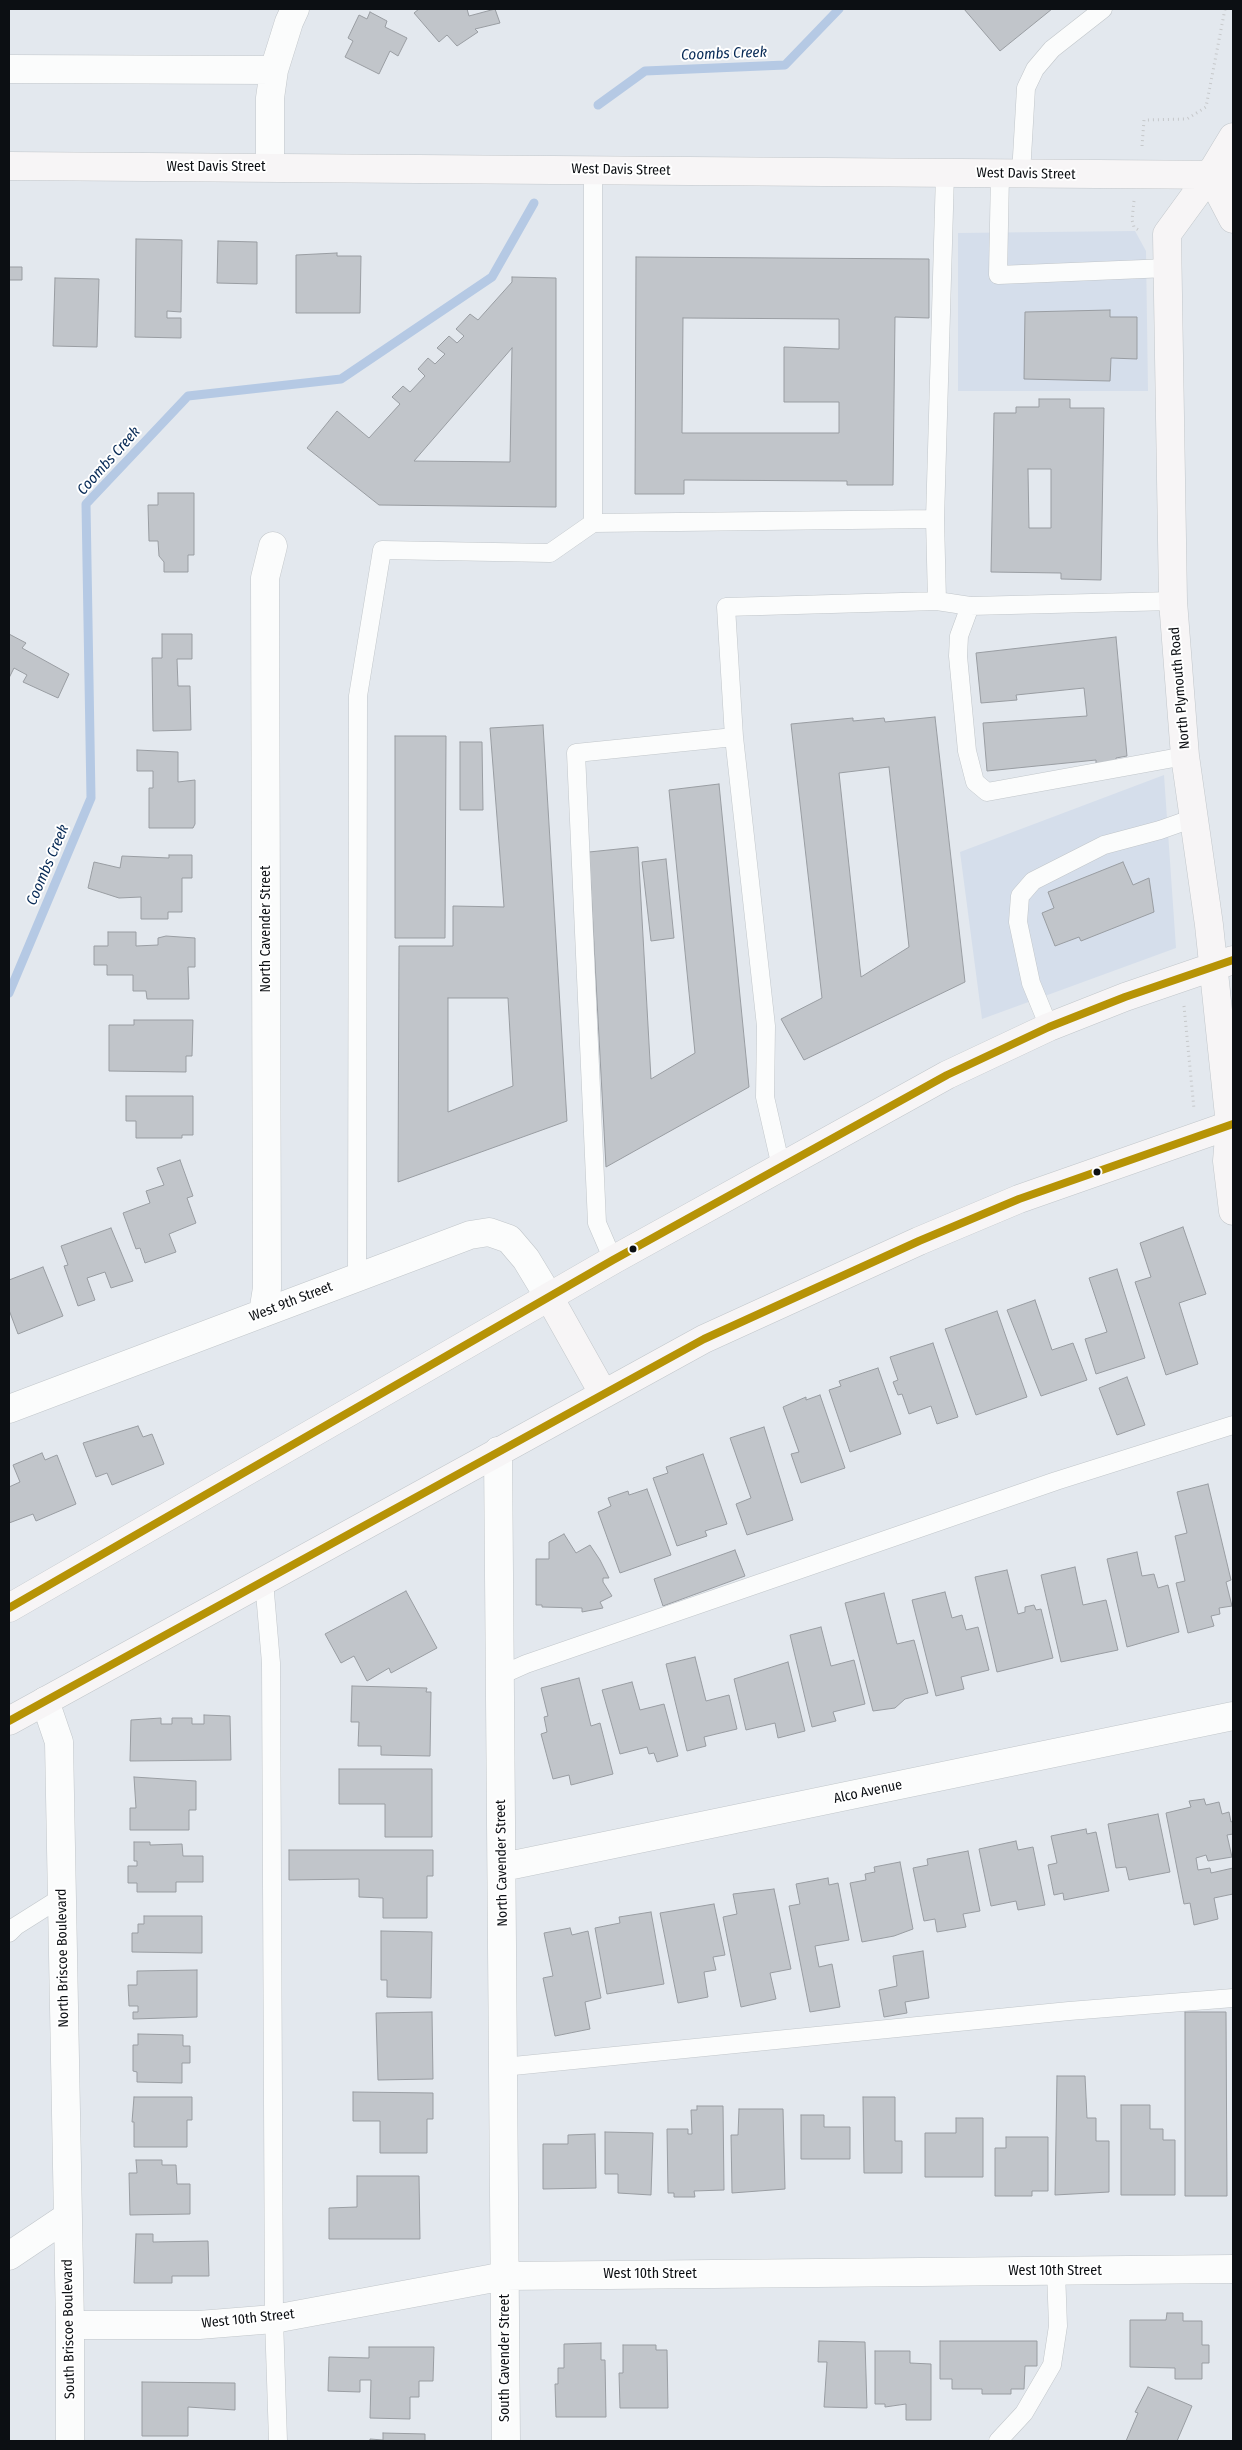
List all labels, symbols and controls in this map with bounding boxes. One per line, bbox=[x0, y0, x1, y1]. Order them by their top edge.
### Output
water label: Coombs Creek bbox=[681, 44, 767, 64]
street label: West Davis Street bbox=[166, 159, 266, 175]
street label: West Davis Street bbox=[571, 161, 671, 179]
street label: West Davis Street bbox=[976, 165, 1076, 183]
water label: Coombs Creek bbox=[74, 423, 144, 499]
street label: North Plymouth Road bbox=[1166, 626, 1194, 750]
water label: Coombs Creek bbox=[23, 822, 73, 908]
street label: North Cavender Street bbox=[258, 865, 274, 993]
unlabelled marker bbox=[1092, 1167, 1102, 1177]
unlabelled marker bbox=[628, 1244, 638, 1254]
street label: West 9th Street bbox=[247, 1278, 335, 1326]
street label: Alco Avenue bbox=[832, 1777, 904, 1807]
street label: North Cavender Street bbox=[492, 1799, 512, 1927]
street label: North Briscoe Boulevard bbox=[53, 1888, 73, 2028]
street label: South Briscoe Boulevard bbox=[59, 2259, 79, 2399]
street label: West 10th Street bbox=[1008, 2263, 1102, 2279]
street label: West 10th Street bbox=[603, 2266, 697, 2282]
street label: South Cavender Street bbox=[497, 2294, 513, 2422]
street label: West 10th Street bbox=[201, 2306, 295, 2332]

